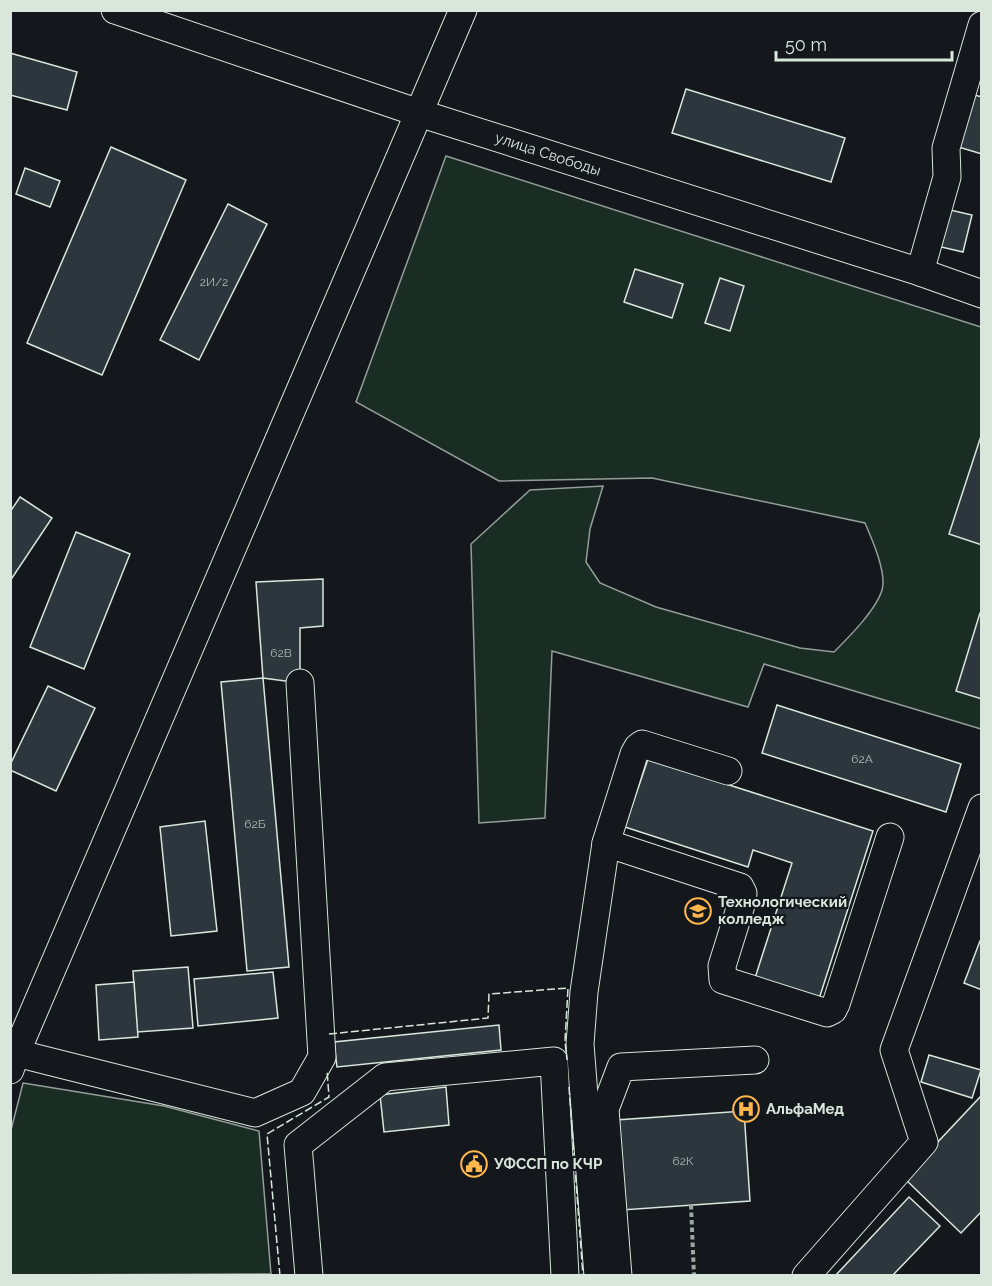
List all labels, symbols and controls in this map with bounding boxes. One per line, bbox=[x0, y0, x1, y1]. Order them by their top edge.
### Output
scale bar bbox=[776, 24, 952, 62]
text: 50 m bbox=[785, 34, 827, 55]
street label: улица Свободы bbox=[493, 128, 603, 180]
house number: 2И/2 bbox=[200, 275, 228, 289]
house number: 62В bbox=[270, 646, 292, 660]
house number: 62А bbox=[851, 752, 873, 766]
house number: 62Б bbox=[244, 817, 266, 831]
place label: Технологический колледж bbox=[718, 893, 847, 928]
school or university icon: Технологический колледж bbox=[683, 896, 713, 926]
hospital icon: АльфаМед bbox=[731, 1094, 761, 1124]
place label: АльфаМед bbox=[766, 1100, 845, 1118]
public building icon: УФССП по КЧР bbox=[459, 1149, 489, 1179]
house number: 62К bbox=[672, 1154, 694, 1168]
place label: УФССП по КЧР bbox=[493, 1155, 603, 1173]

